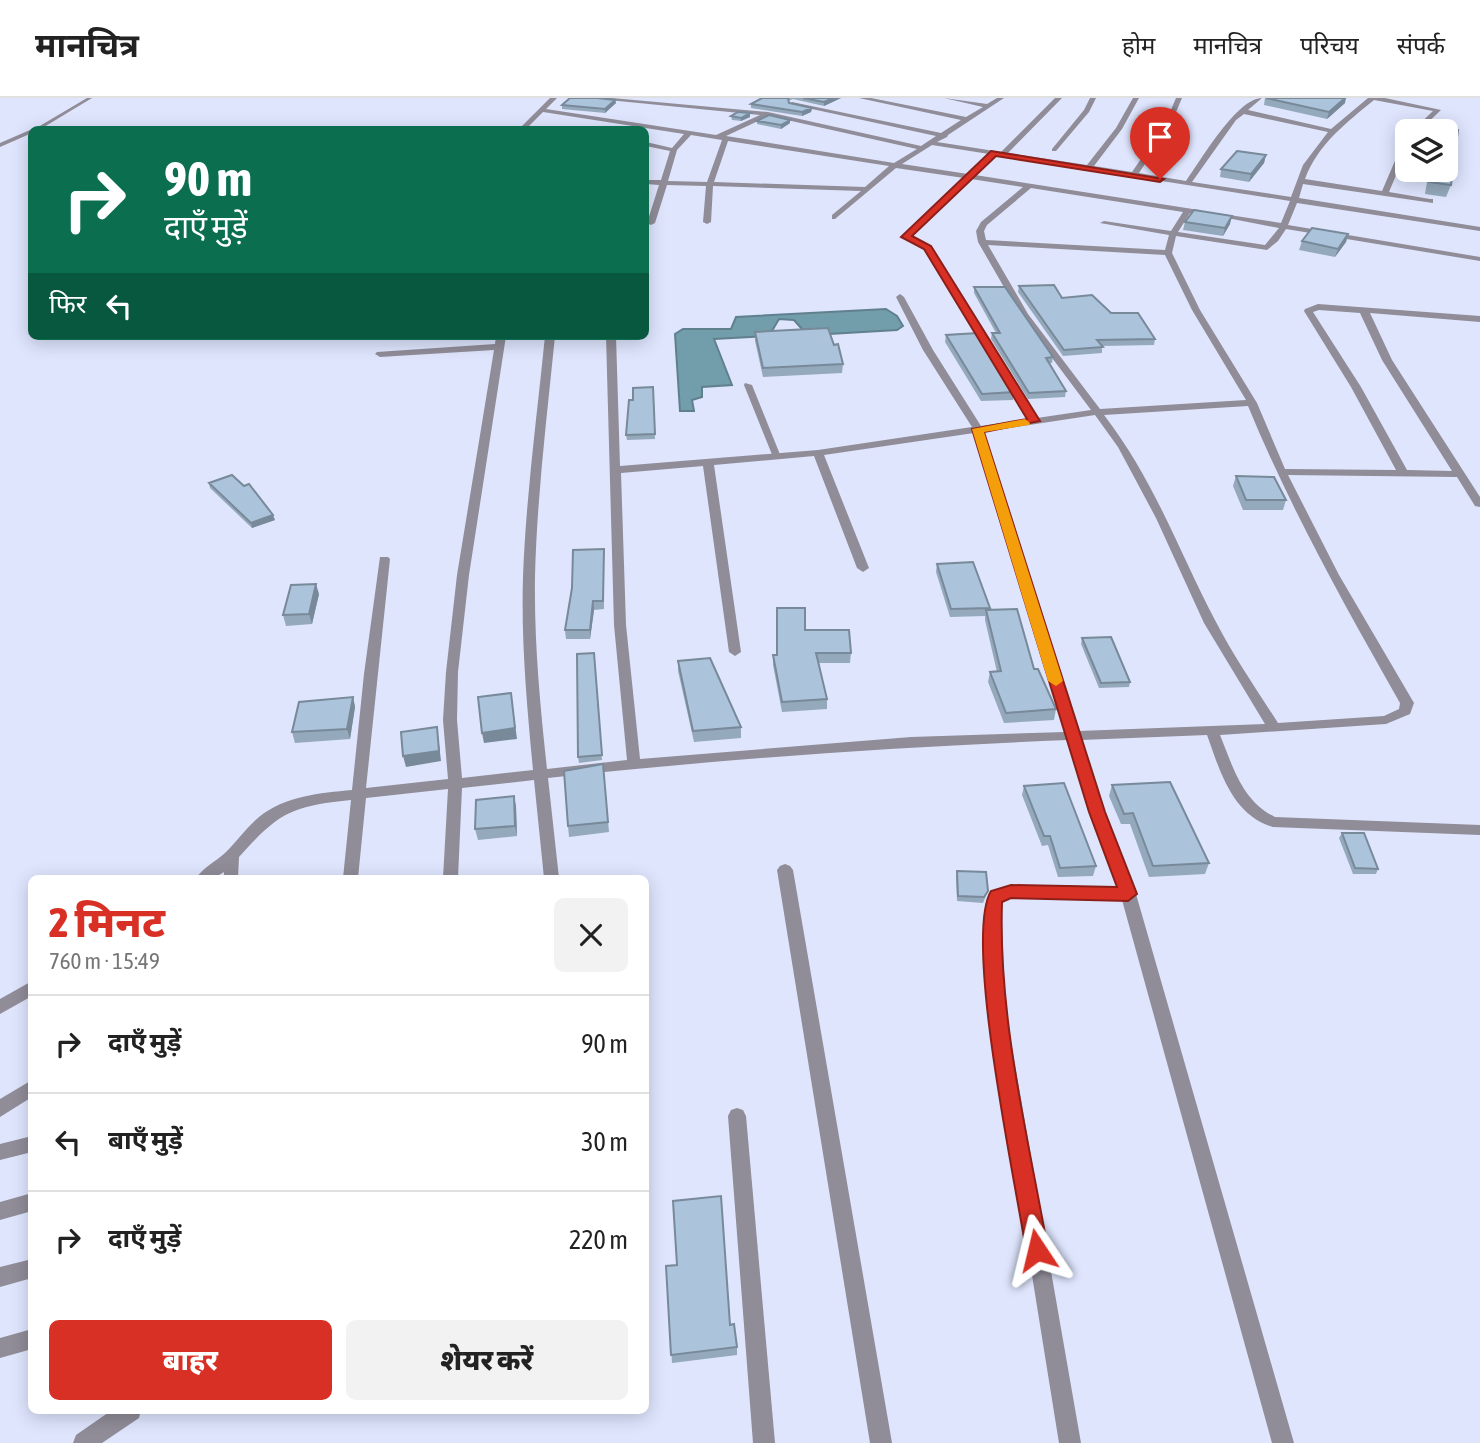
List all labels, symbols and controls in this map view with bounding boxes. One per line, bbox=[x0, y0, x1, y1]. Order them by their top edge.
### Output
text: मानचित्र bbox=[35, 26, 139, 64]
text: होम bbox=[1122, 32, 1155, 59]
text: मानचित्र bbox=[1193, 32, 1262, 59]
text: परिचय bbox=[1300, 32, 1359, 59]
text: संपर्क bbox=[1397, 32, 1445, 59]
pin bbox=[1130, 107, 1190, 179]
icon: arrive bbox=[1141, 118, 1179, 156]
map controls bbox=[1395, 119, 1458, 182]
button: layers bbox=[1395, 119, 1458, 182]
text: 90 m bbox=[164, 150, 252, 206]
icon: right bbox=[49, 154, 140, 245]
text: दाएँ मुड़ें bbox=[164, 208, 248, 245]
icon: left bbox=[100, 287, 138, 325]
text: फिर bbox=[49, 289, 86, 319]
text: 2 मिनट bbox=[49, 898, 165, 946]
button: close bbox=[554, 898, 628, 972]
text: 760 m · 15:49 bbox=[49, 948, 160, 974]
icon: right bbox=[49, 1025, 87, 1063]
text: दाएँ मुड़ें bbox=[108, 1027, 181, 1057]
text: 90 m bbox=[581, 1029, 628, 1059]
icon: left bbox=[49, 1123, 87, 1161]
text: बाएँ मुड़ें bbox=[108, 1125, 183, 1155]
text: 30 m bbox=[581, 1127, 628, 1157]
position arrow bbox=[1000, 1213, 1074, 1287]
icon: right bbox=[49, 1221, 87, 1259]
text: दाएँ मुड़ें bbox=[108, 1223, 181, 1253]
text: 220 m bbox=[569, 1225, 628, 1255]
button: बाहर bbox=[49, 1320, 332, 1400]
button: शेयर करें bbox=[346, 1320, 628, 1400]

